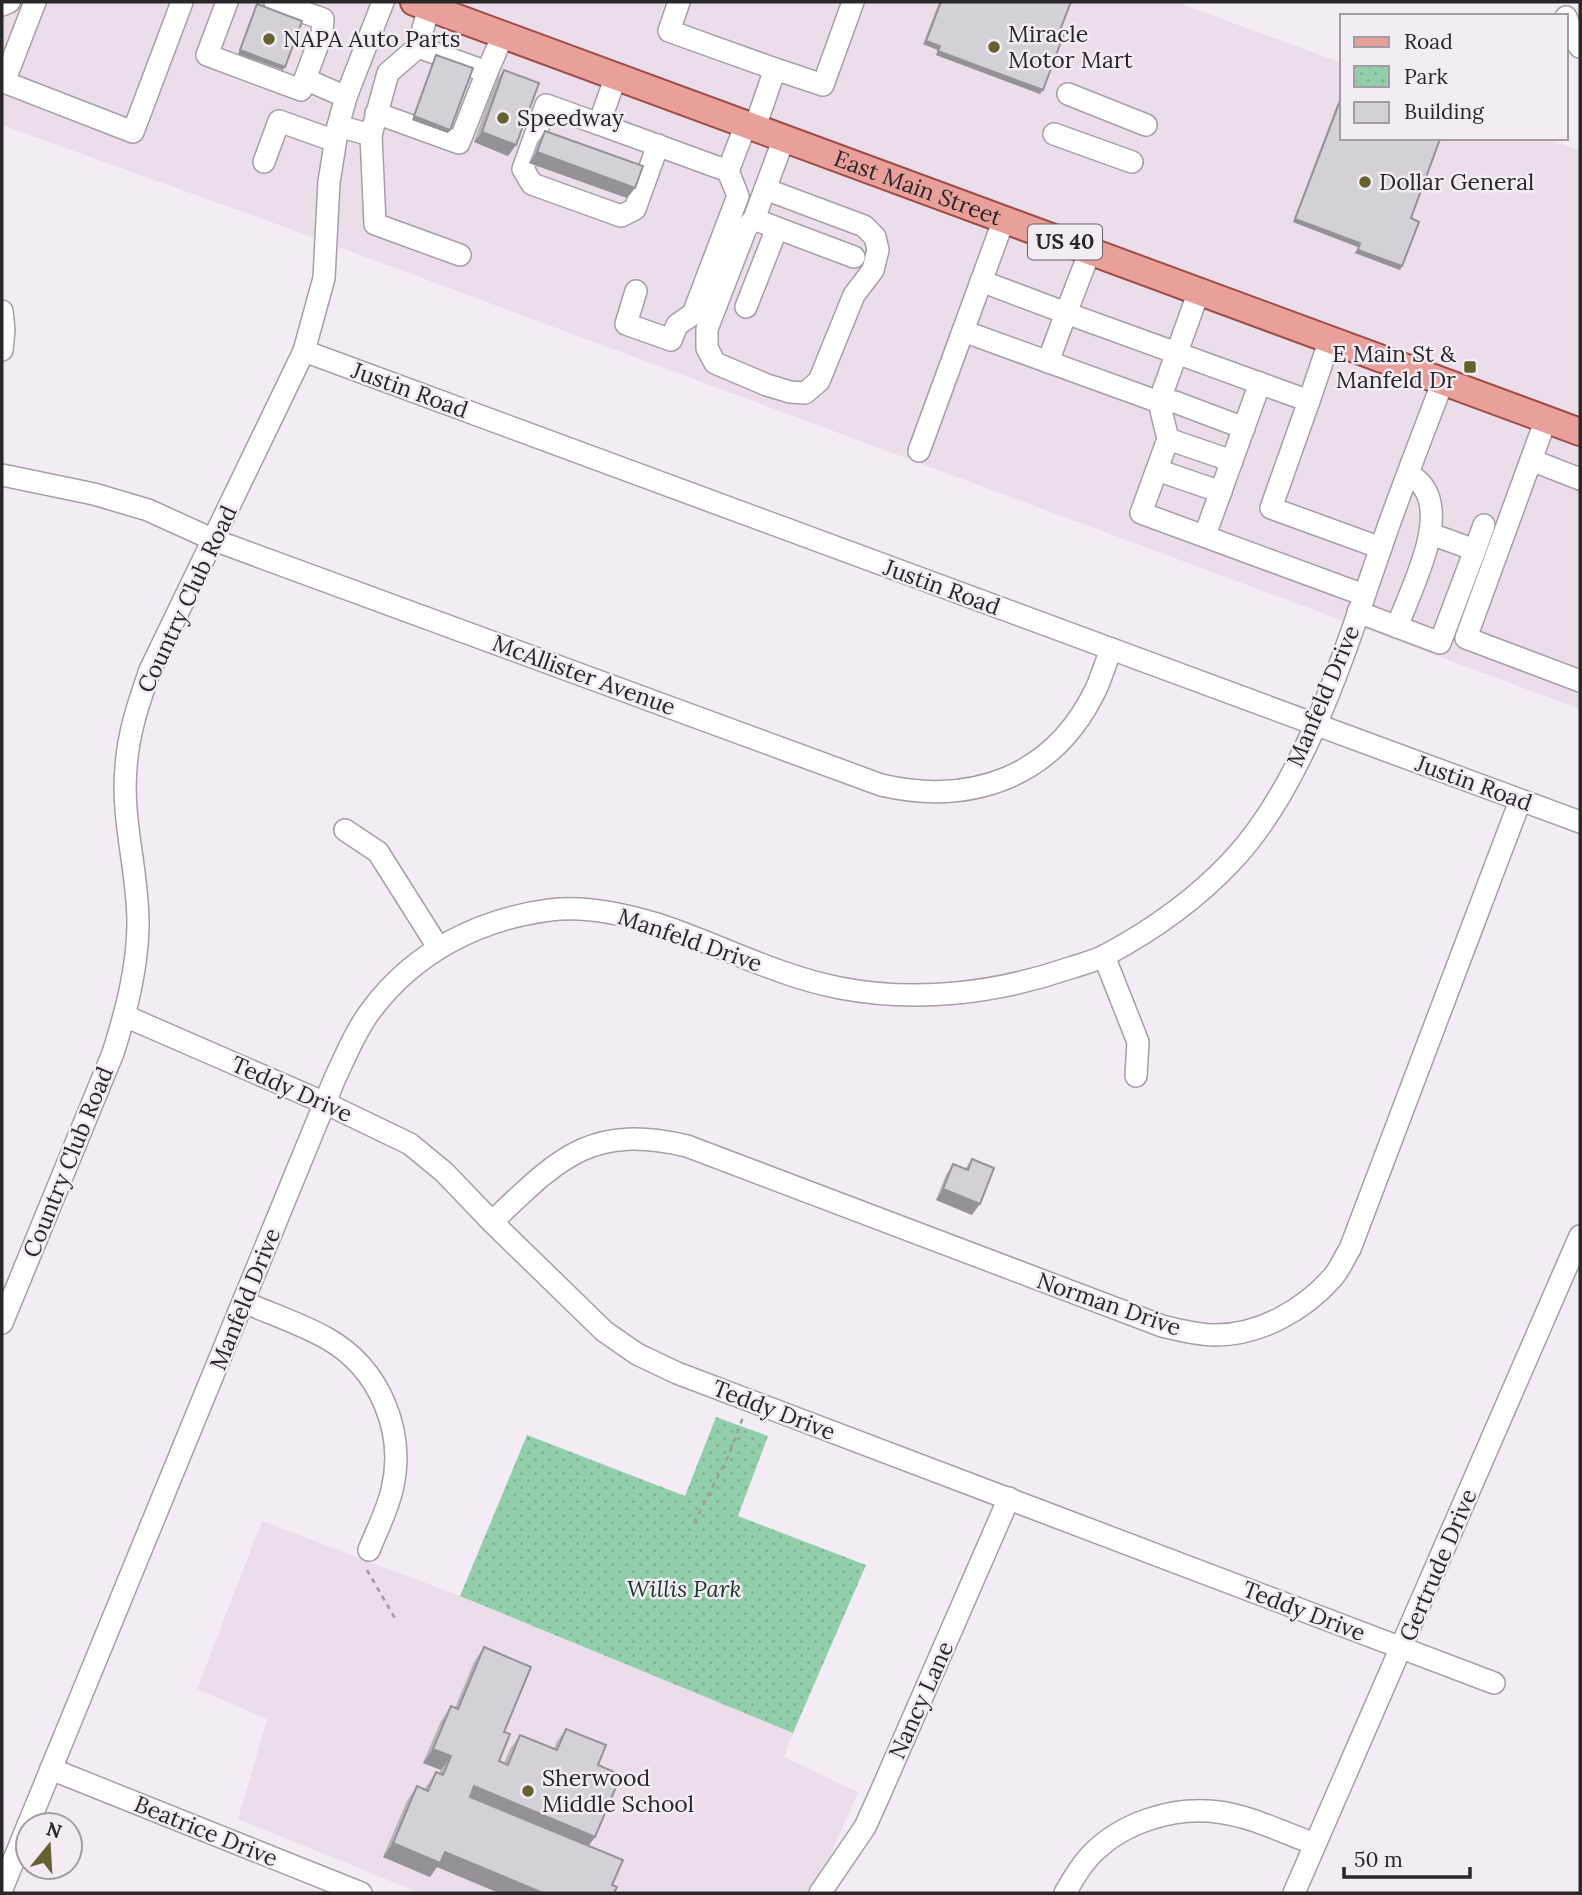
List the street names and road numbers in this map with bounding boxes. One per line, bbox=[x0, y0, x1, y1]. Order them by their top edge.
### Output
street label: East Main Street bbox=[830, 143, 1006, 232]
road number: US 40 bbox=[1028, 224, 1102, 260]
street label: Justin Road bbox=[347, 355, 473, 424]
street label: Country Club Road bbox=[130, 500, 243, 697]
street label: Justin Road bbox=[879, 552, 1005, 621]
street label: Manfeld Drive bbox=[1280, 621, 1365, 771]
street label: McAllister Avenue bbox=[489, 628, 680, 721]
street label: Justin Road bbox=[1411, 748, 1537, 817]
street label: Manfeld Drive bbox=[614, 901, 766, 978]
street label: Teddy Drive bbox=[227, 1049, 357, 1128]
street label: Country Club Road bbox=[16, 1062, 119, 1262]
street label: Manfeld Drive bbox=[203, 1224, 286, 1374]
street label: Norman Drive bbox=[1033, 1265, 1185, 1342]
street label: Teddy Drive bbox=[709, 1373, 840, 1446]
street label: Gertrude Drive bbox=[1392, 1484, 1483, 1645]
street label: Teddy Drive bbox=[1239, 1574, 1370, 1647]
street label: Nancy Lane bbox=[882, 1637, 959, 1763]
street label: Beatrice Drive bbox=[130, 1789, 282, 1872]

